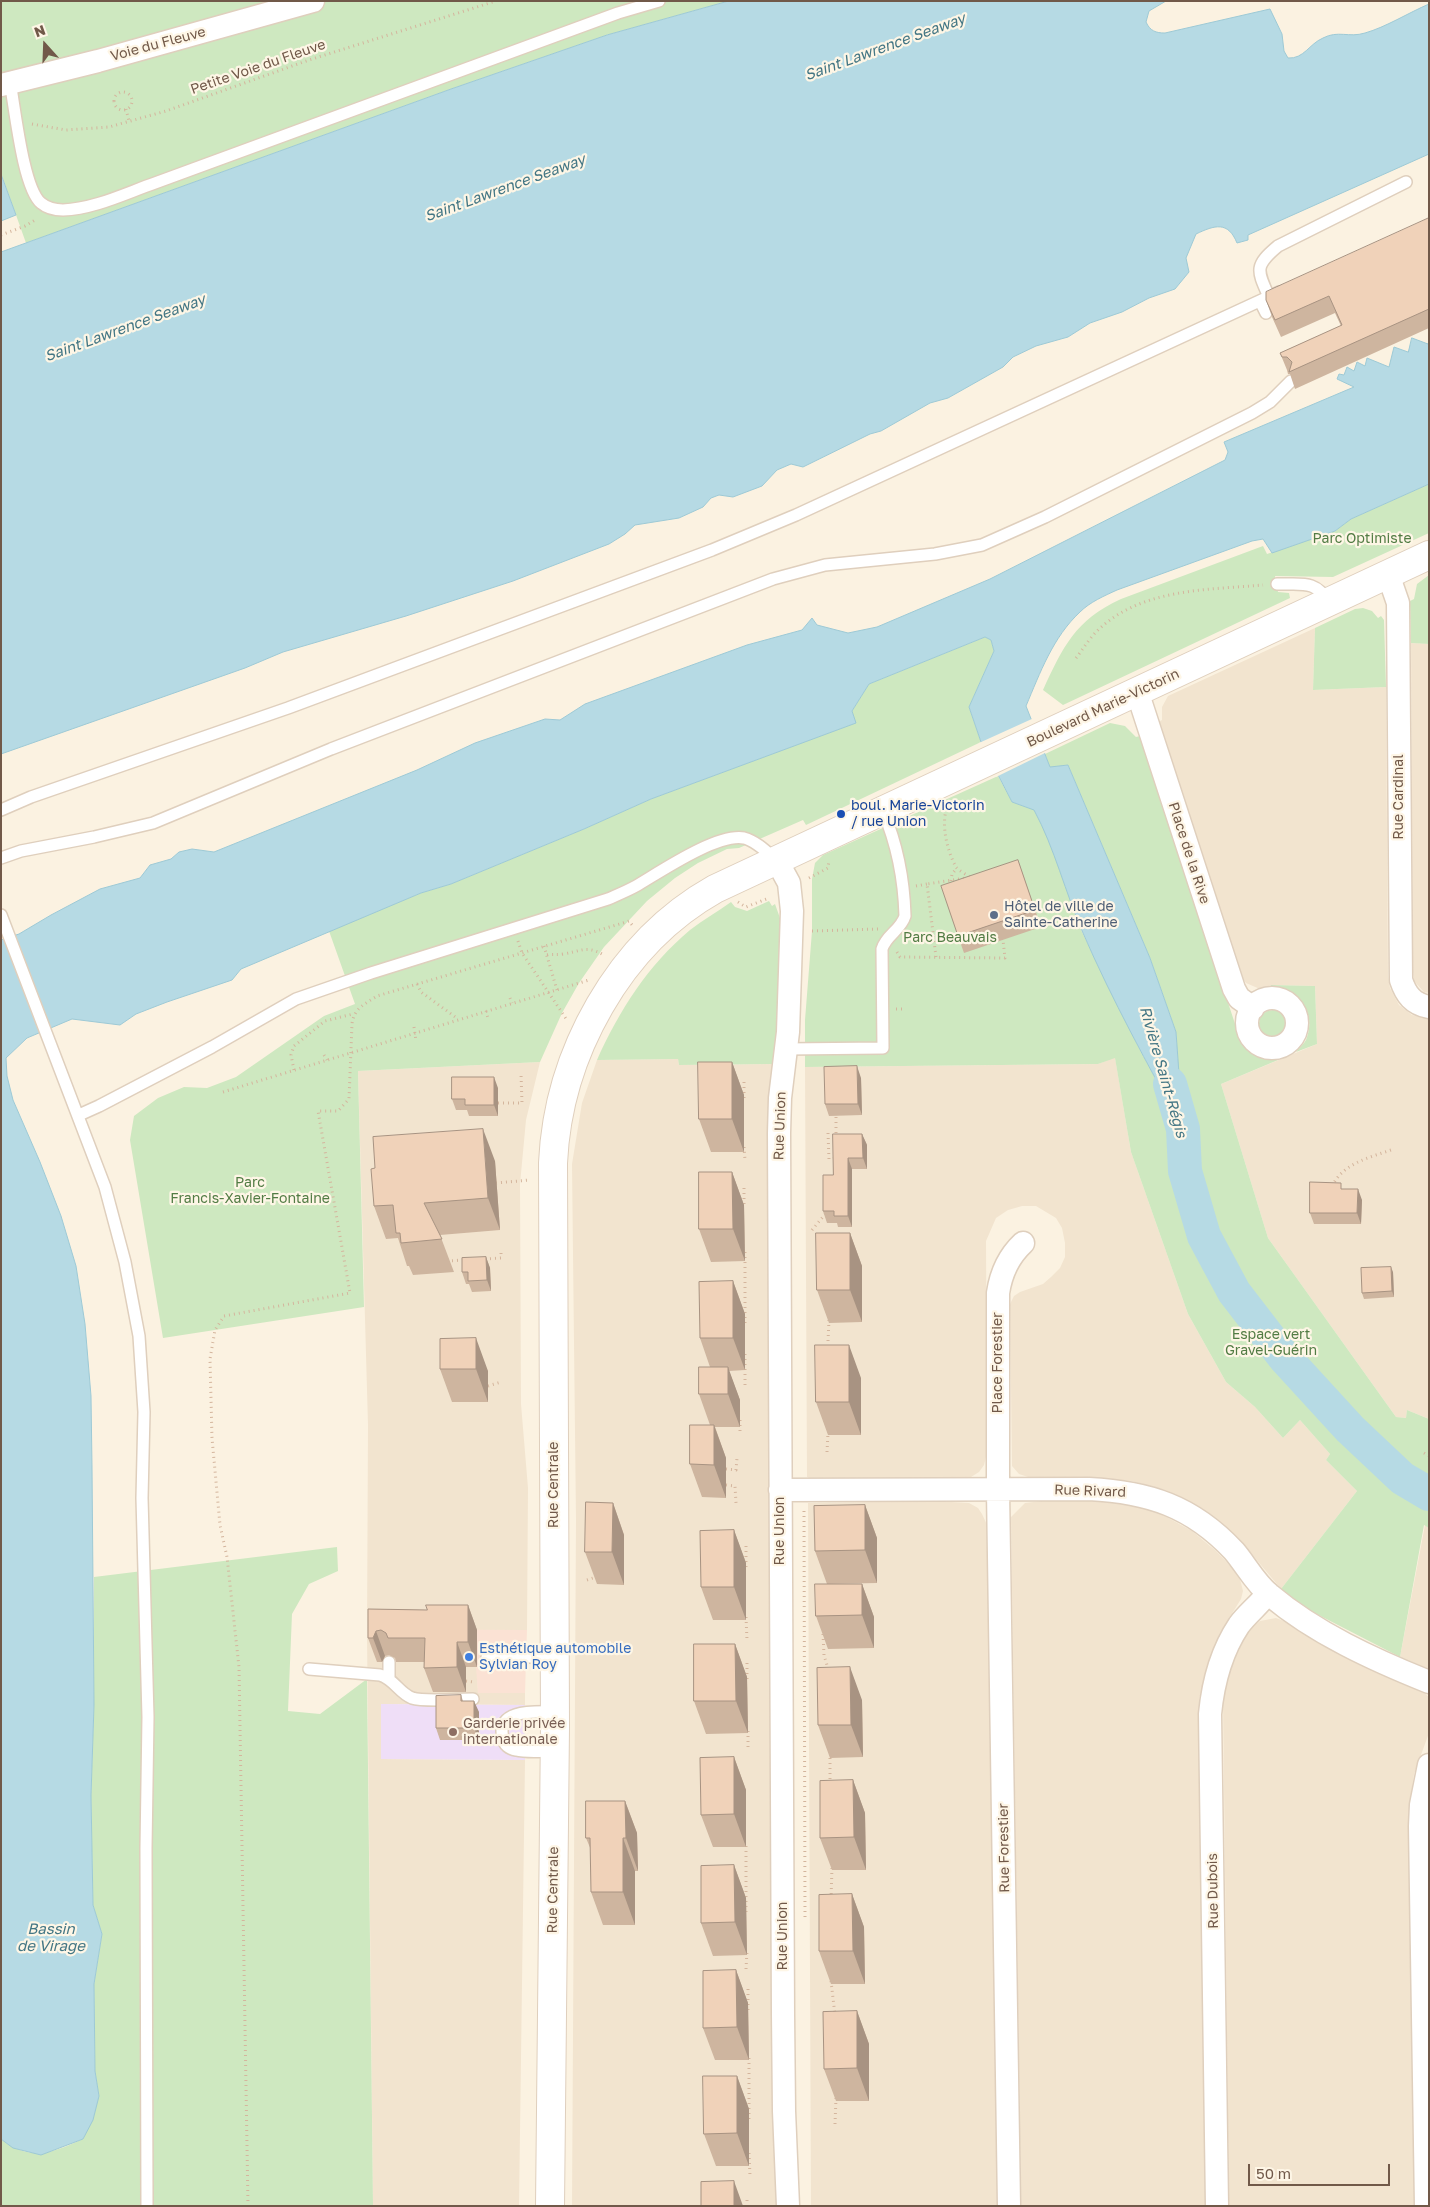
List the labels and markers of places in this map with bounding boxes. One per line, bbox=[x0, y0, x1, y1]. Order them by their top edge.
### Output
place label: boul. Marie-Victorin / rue Union bbox=[851, 798, 985, 830]
marker: boul. Marie-Victorin / rue Union bbox=[835, 808, 847, 820]
place label: Hôtel de ville de Sainte-Catherine bbox=[1004, 899, 1118, 932]
marker: Hôtel de ville de Sainte-Catherine bbox=[988, 909, 1000, 921]
place label: Esthétique automobile Sylvian Roy bbox=[479, 1641, 631, 1674]
marker: Esthétique automobile Sylvian Roy bbox=[463, 1651, 475, 1663]
place label: Garderie privée internationale bbox=[463, 1716, 565, 1748]
marker: Garderie privée internationale bbox=[447, 1726, 459, 1738]

